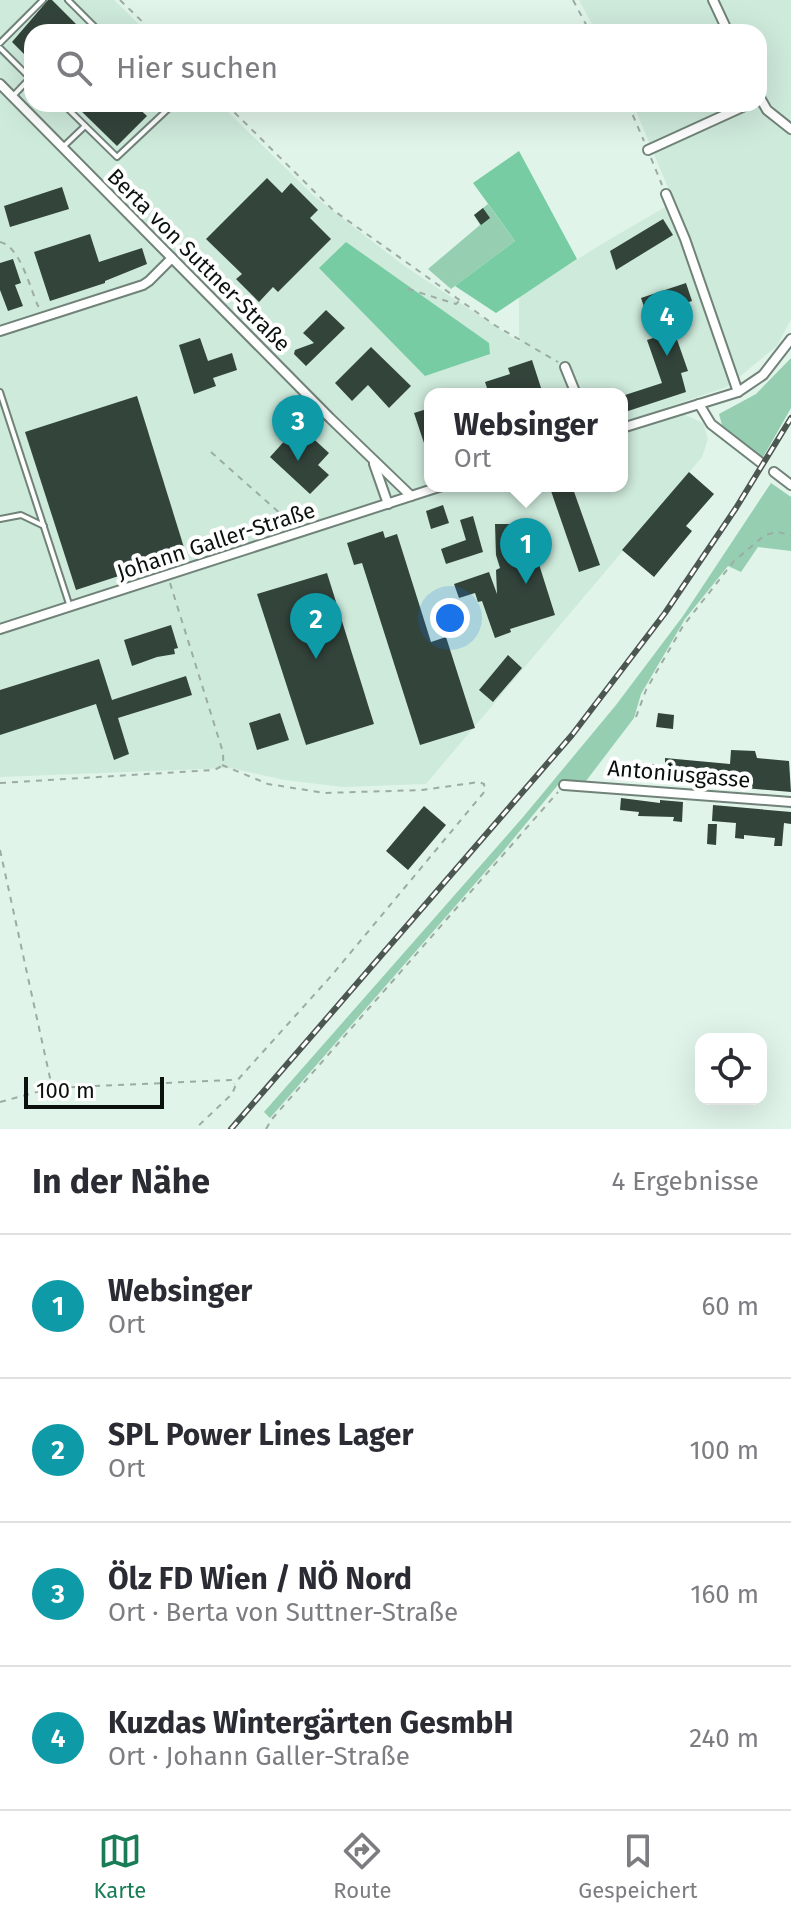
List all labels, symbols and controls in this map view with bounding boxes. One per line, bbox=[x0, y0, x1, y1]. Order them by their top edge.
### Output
search box bbox=[24, 24, 767, 112]
icon: search bbox=[52, 46, 96, 90]
text: Hier suchen bbox=[116, 50, 278, 86]
street label: Berta von Suttner-Straße bbox=[102, 163, 296, 357]
pin: 4 bbox=[641, 290, 693, 356]
popup bbox=[424, 388, 628, 492]
pin: 3 bbox=[272, 395, 324, 461]
text: Websinger bbox=[454, 407, 598, 443]
text: Ort bbox=[454, 443, 491, 474]
street label: Johann Galler-Straße bbox=[113, 496, 319, 586]
pin: 1 bbox=[500, 518, 552, 584]
pin: 2 bbox=[290, 593, 342, 659]
your location bbox=[430, 598, 470, 638]
street label: Antoniusgasse bbox=[606, 754, 752, 794]
map controls bbox=[695, 1033, 767, 1105]
button: locate bbox=[695, 1033, 767, 1105]
scale bar bbox=[24, 1073, 164, 1109]
text: 100 m bbox=[36, 1077, 95, 1104]
text: In der Nähe bbox=[32, 1161, 210, 1202]
text: 4 Ergebnisse bbox=[612, 1166, 759, 1197]
text: Websinger bbox=[108, 1273, 252, 1309]
text: 1 bbox=[52, 1291, 64, 1322]
text: 60 m bbox=[701, 1291, 759, 1322]
text: Ort bbox=[108, 1309, 145, 1340]
text: SPL Power Lines Lager bbox=[108, 1417, 413, 1453]
text: 2 bbox=[51, 1435, 65, 1466]
text: 100 m bbox=[690, 1435, 759, 1466]
text: Ort bbox=[108, 1453, 145, 1484]
text: Ölz FD Wien / NÖ Nord bbox=[108, 1561, 412, 1597]
text: 3 bbox=[51, 1579, 65, 1610]
text: 160 m bbox=[690, 1579, 759, 1610]
text: Ort · Berta von Suttner-Straße bbox=[108, 1597, 458, 1628]
text: Kuzdas Wintergärten GesmbH bbox=[108, 1705, 513, 1741]
text: 4 bbox=[51, 1723, 65, 1754]
text: 240 m bbox=[689, 1723, 759, 1754]
text: Ort · Johann Galler-Straße bbox=[108, 1741, 410, 1772]
tab: Karte bbox=[93, 1829, 146, 1904]
tab: Route bbox=[333, 1829, 391, 1904]
tab: Gespeichert bbox=[578, 1829, 698, 1904]

